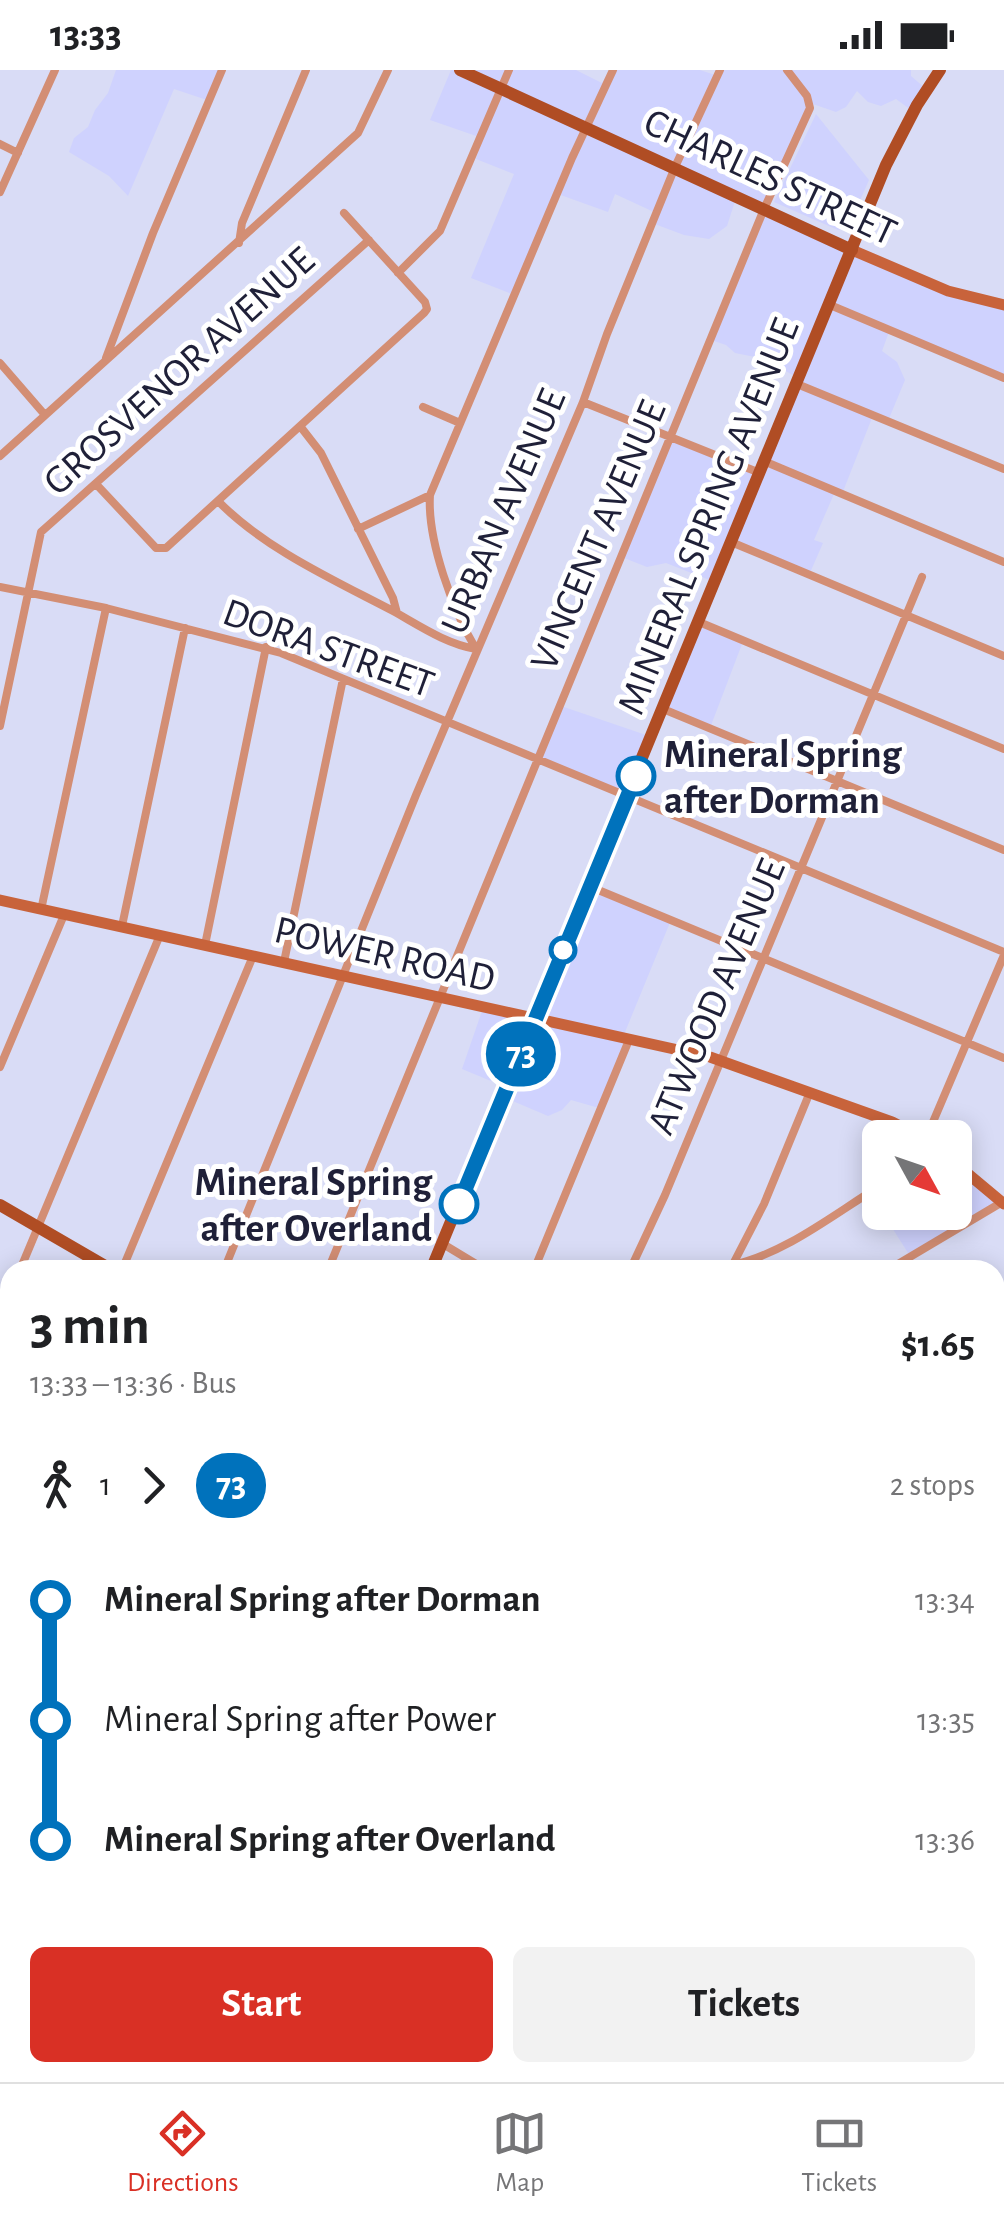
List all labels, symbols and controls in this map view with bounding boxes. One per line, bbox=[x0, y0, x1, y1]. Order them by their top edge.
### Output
text: 13:33 bbox=[50, 16, 122, 54]
street label: CHARLES STREET bbox=[638, 102, 902, 254]
street label: GROSVENOR AVENUE bbox=[36, 240, 322, 503]
street label: MINERAL SPRING AVENUE bbox=[611, 313, 807, 720]
street label: URBAN AVENUE bbox=[434, 384, 573, 640]
street label: VINCENT AVENUE bbox=[524, 395, 674, 676]
street label: DORA STREET bbox=[217, 592, 439, 706]
place label: Mineral Spring after Dorman bbox=[664, 735, 903, 821]
marker: Mineral Spring after Dorman bbox=[617, 757, 655, 795]
street label: ATWOOD AVENUE bbox=[641, 853, 793, 1140]
street label: POWER ROAD bbox=[270, 910, 499, 1000]
unlabelled marker bbox=[550, 937, 576, 963]
line badge: 73 bbox=[476, 1022, 566, 1086]
text: 73 bbox=[506, 1037, 536, 1072]
north arrow bbox=[862, 1120, 972, 1230]
map controls bbox=[862, 1120, 972, 1230]
place label: Mineral Spring after Overland bbox=[194, 1163, 433, 1249]
marker: Mineral Spring after Overland bbox=[440, 1185, 478, 1223]
text: 3 min bbox=[30, 1299, 150, 1354]
text: $1.65 bbox=[901, 1326, 975, 1364]
text: 13:33 – 13:36 · Bus bbox=[30, 1367, 237, 1399]
icon: walk bbox=[30, 1458, 85, 1513]
icon: forward bbox=[126, 1458, 181, 1513]
text: 73 bbox=[216, 1468, 246, 1503]
text: 1 bbox=[100, 1469, 111, 1501]
text: 2 stops bbox=[890, 1469, 975, 1501]
text: Mineral Spring after Dorman bbox=[104, 1581, 541, 1619]
text: 13:34 bbox=[915, 1584, 975, 1616]
text: Mineral Spring after Power bbox=[104, 1701, 496, 1739]
text: 13:35 bbox=[917, 1704, 975, 1736]
text: Mineral Spring after Overland bbox=[104, 1821, 555, 1859]
text: 13:36 bbox=[915, 1824, 975, 1856]
button: Start bbox=[30, 1947, 493, 2062]
button: Tickets bbox=[513, 1947, 975, 2062]
tab: Directions bbox=[127, 2106, 239, 2200]
tab: Map bbox=[492, 2106, 547, 2200]
tab: Tickets bbox=[801, 2106, 877, 2200]

